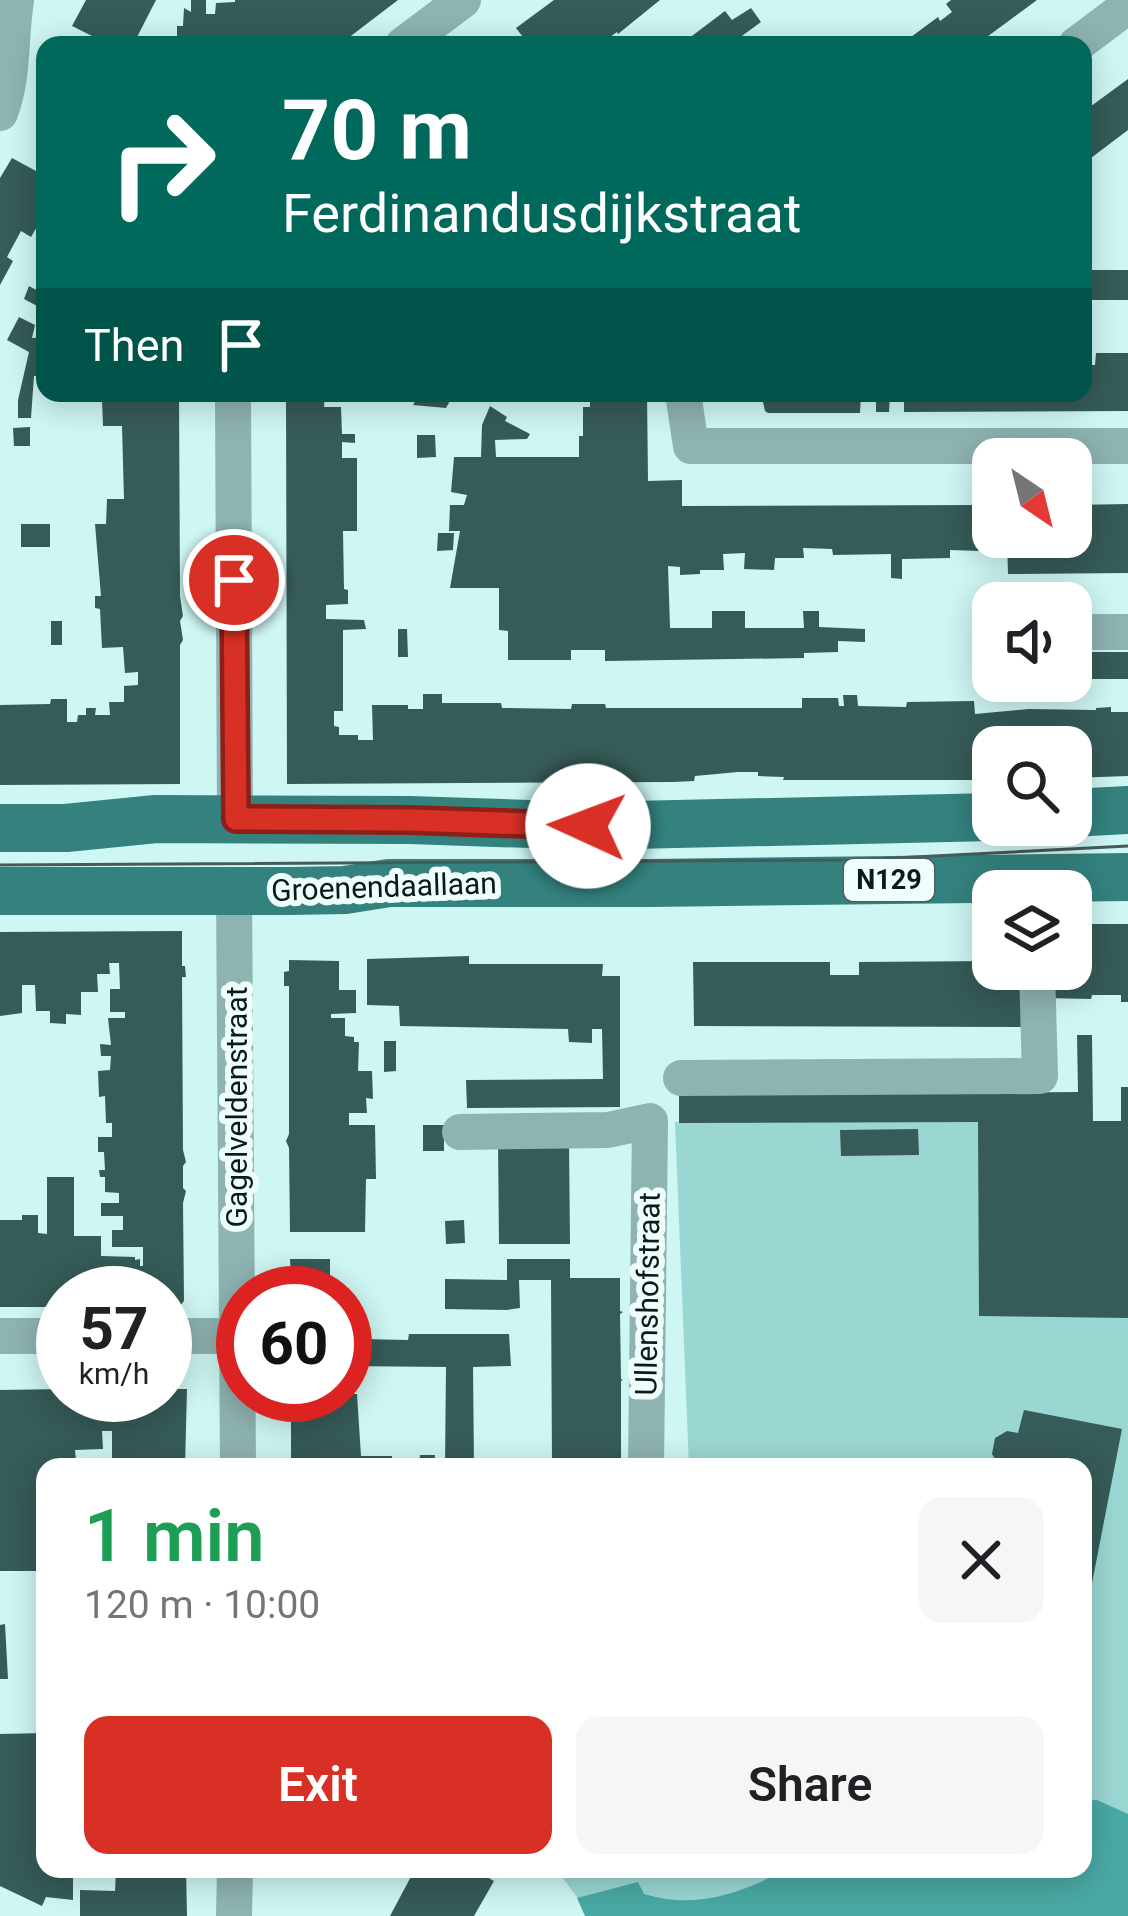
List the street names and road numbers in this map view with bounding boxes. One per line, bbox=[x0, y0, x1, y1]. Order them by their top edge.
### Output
road number: N129 bbox=[844, 859, 934, 901]
street label: Groenendaallaan bbox=[271, 865, 497, 908]
street label: Gagelveldenstraat bbox=[219, 986, 254, 1228]
street label: Ullenshofstraat bbox=[628, 1192, 667, 1396]

